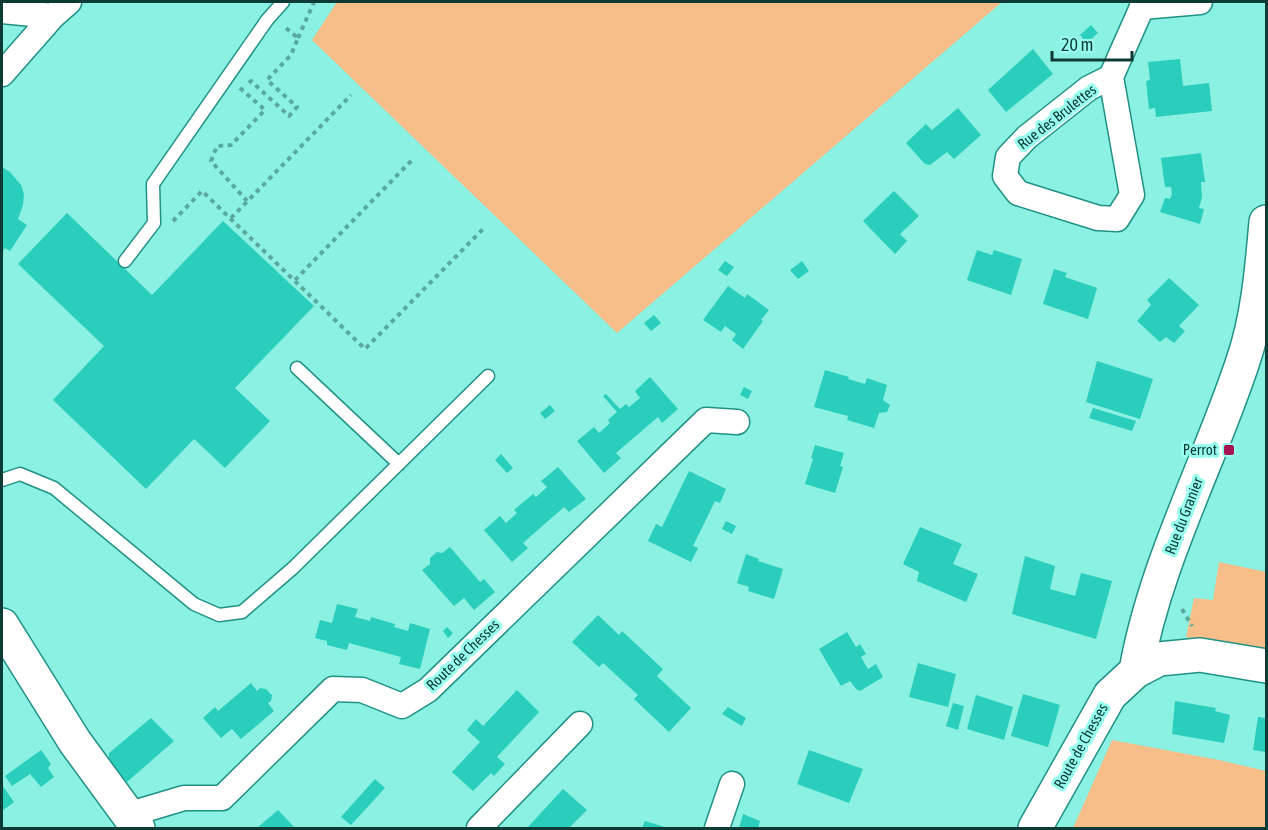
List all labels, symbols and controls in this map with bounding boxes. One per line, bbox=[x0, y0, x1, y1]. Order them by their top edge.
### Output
scale bar bbox=[1052, 24, 1132, 62]
text: 20 m bbox=[1061, 34, 1093, 55]
street label: Rue des Brulettes bbox=[1014, 81, 1099, 153]
place label: Perrot bbox=[1183, 441, 1217, 458]
marker: Perrot bbox=[1222, 443, 1236, 457]
street label: Rue du Granier bbox=[1161, 474, 1206, 557]
street label: Route de Chesses bbox=[423, 616, 502, 694]
street label: Route de Chesses bbox=[1050, 700, 1111, 791]

